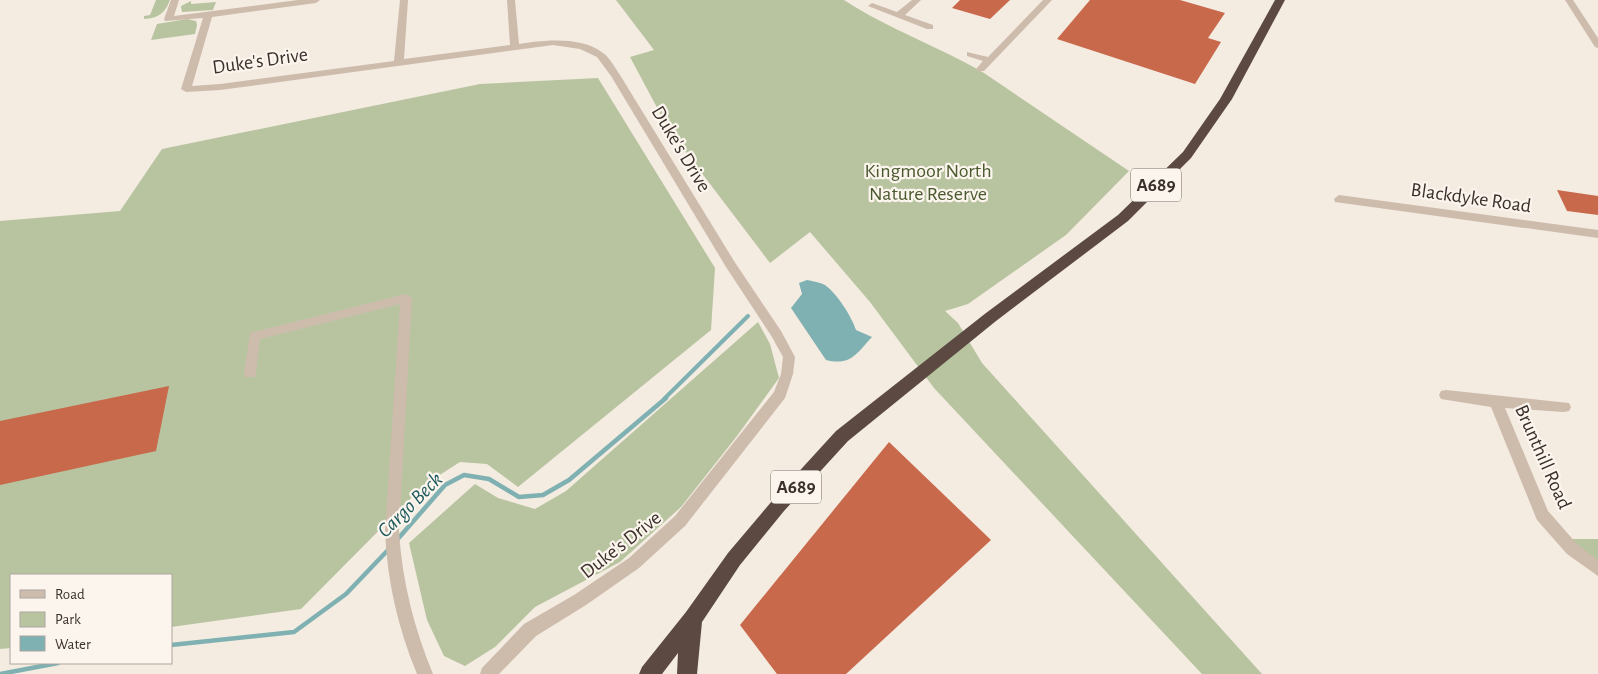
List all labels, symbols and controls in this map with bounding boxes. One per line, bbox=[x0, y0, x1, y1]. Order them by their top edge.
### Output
street label: Duke's Drive bbox=[211, 44, 309, 78]
street label: Duke's Drive bbox=[648, 103, 714, 195]
park label: Kingmoor North Nature Reserve bbox=[864, 161, 992, 204]
road number: A689 bbox=[1131, 168, 1181, 202]
street label: Blackdyke Road bbox=[1410, 180, 1532, 216]
street label: Brunthill Road bbox=[1511, 402, 1575, 512]
water label: Cargo Beck bbox=[373, 468, 447, 542]
road number: A689 bbox=[771, 471, 821, 504]
street label: Duke's Drive bbox=[577, 507, 665, 583]
legend bbox=[10, 574, 172, 664]
text: Road bbox=[55, 587, 85, 602]
text: Park bbox=[55, 612, 81, 627]
text: Water bbox=[55, 637, 91, 652]

